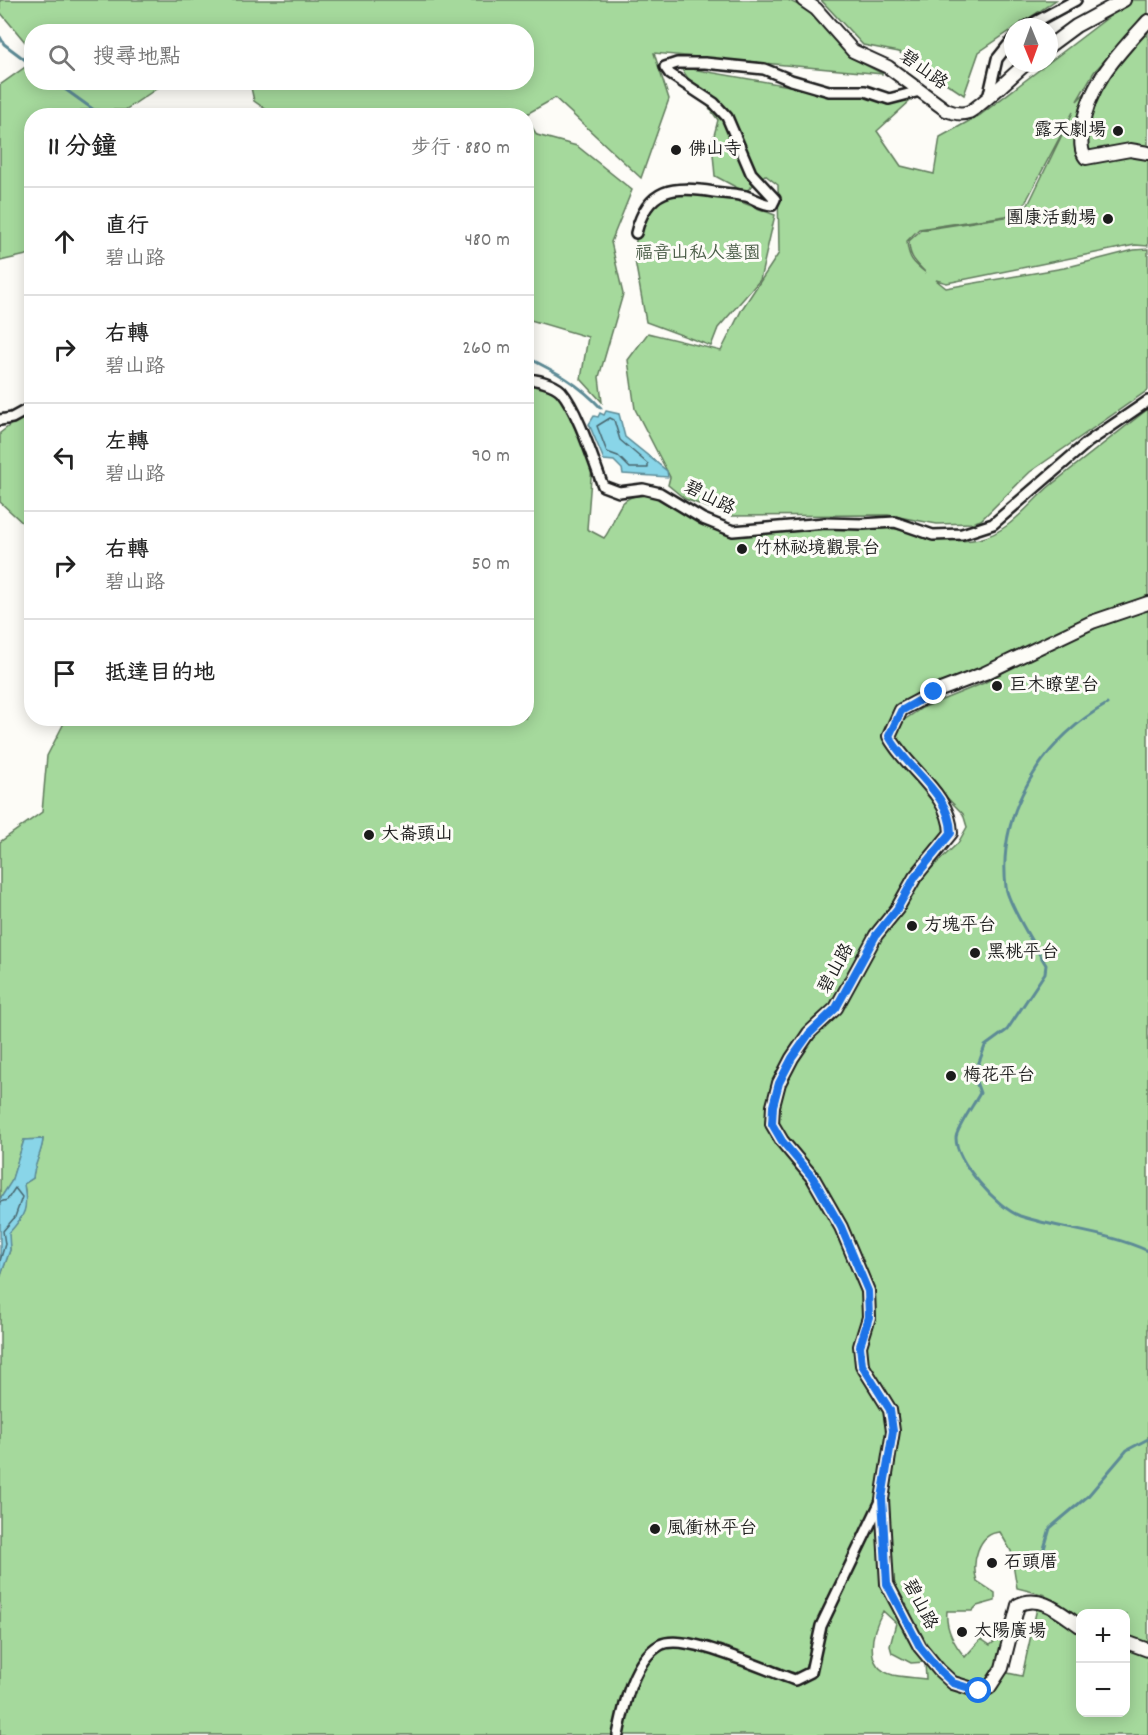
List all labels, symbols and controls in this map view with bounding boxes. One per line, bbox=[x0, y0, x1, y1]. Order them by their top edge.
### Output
north arrow bbox=[1004, 18, 1058, 72]
search box bbox=[24, 24, 534, 90]
icon: search bbox=[45, 41, 78, 74]
text: 搜尋地點 bbox=[93, 43, 181, 74]
street label: 碧山路 bbox=[894, 45, 952, 97]
place label: 露天劇場 bbox=[1034, 119, 1106, 144]
marker: 露天劇場 bbox=[1111, 124, 1125, 138]
text: 11 分鐘 bbox=[48, 130, 117, 167]
text: 步行 · 880 m bbox=[411, 135, 510, 163]
place label: 佛山寺 bbox=[688, 138, 742, 163]
marker: 佛山寺 bbox=[669, 143, 683, 157]
place label: 團康活動場 bbox=[1006, 207, 1096, 232]
text: 直行 bbox=[105, 212, 149, 243]
marker: 團康活動場 bbox=[1101, 212, 1115, 226]
icon: ahead bbox=[48, 225, 81, 258]
text: 480 m bbox=[464, 227, 510, 255]
park label: 福音山私人墓園 bbox=[635, 242, 761, 267]
text: 碧山路 bbox=[105, 246, 165, 274]
text: 右轉 bbox=[105, 320, 149, 351]
icon: right bbox=[48, 333, 81, 366]
text: 260 m bbox=[462, 335, 510, 363]
text: 碧山路 bbox=[105, 354, 165, 382]
text: 左轉 bbox=[105, 428, 149, 459]
icon: left bbox=[48, 441, 81, 474]
text: 90 m bbox=[472, 443, 510, 471]
text: 碧山路 bbox=[105, 462, 165, 490]
street label: 碧山路 bbox=[679, 476, 739, 522]
text: 右轉 bbox=[105, 536, 149, 567]
place label: 竹林祕境觀景台 bbox=[754, 537, 880, 562]
marker: 竹林祕境觀景台 bbox=[735, 542, 749, 556]
icon: right bbox=[48, 549, 81, 582]
text: 50 m bbox=[472, 551, 510, 579]
text: 碧山路 bbox=[105, 570, 165, 598]
icon: arrive bbox=[48, 657, 81, 690]
text: 抵達目的地 bbox=[105, 659, 215, 690]
place label: 巨木瞭望台 bbox=[1009, 674, 1099, 699]
route end bbox=[920, 678, 946, 704]
marker: 巨木瞭望台 bbox=[990, 679, 1004, 693]
place label: 大崙頭山 bbox=[381, 823, 453, 848]
marker: 大崙頭山 bbox=[362, 828, 376, 842]
place label: 方塊平台 bbox=[924, 914, 996, 939]
marker: 方塊平台 bbox=[905, 919, 919, 933]
street label: 碧山路 bbox=[813, 939, 861, 999]
place label: 黑桃平台 bbox=[987, 941, 1059, 966]
marker: 黑桃平台 bbox=[968, 946, 982, 960]
place label: 梅花平台 bbox=[963, 1064, 1035, 1089]
marker: 梅花平台 bbox=[944, 1069, 958, 1083]
place label: 風衝林平台 bbox=[667, 1517, 757, 1542]
marker: 風衝林平台 bbox=[648, 1522, 662, 1536]
place label: 石頭厝 bbox=[1004, 1551, 1058, 1576]
marker: 石頭厝 bbox=[985, 1556, 999, 1570]
street label: 碧山路 bbox=[896, 1575, 942, 1635]
map controls bbox=[1076, 1609, 1130, 1717]
button: + bbox=[1076, 1609, 1130, 1663]
place label: 太陽廣場 bbox=[974, 1620, 1046, 1645]
marker: 太陽廣場 bbox=[955, 1625, 969, 1639]
button: − bbox=[1076, 1663, 1130, 1717]
route start bbox=[965, 1677, 991, 1703]

